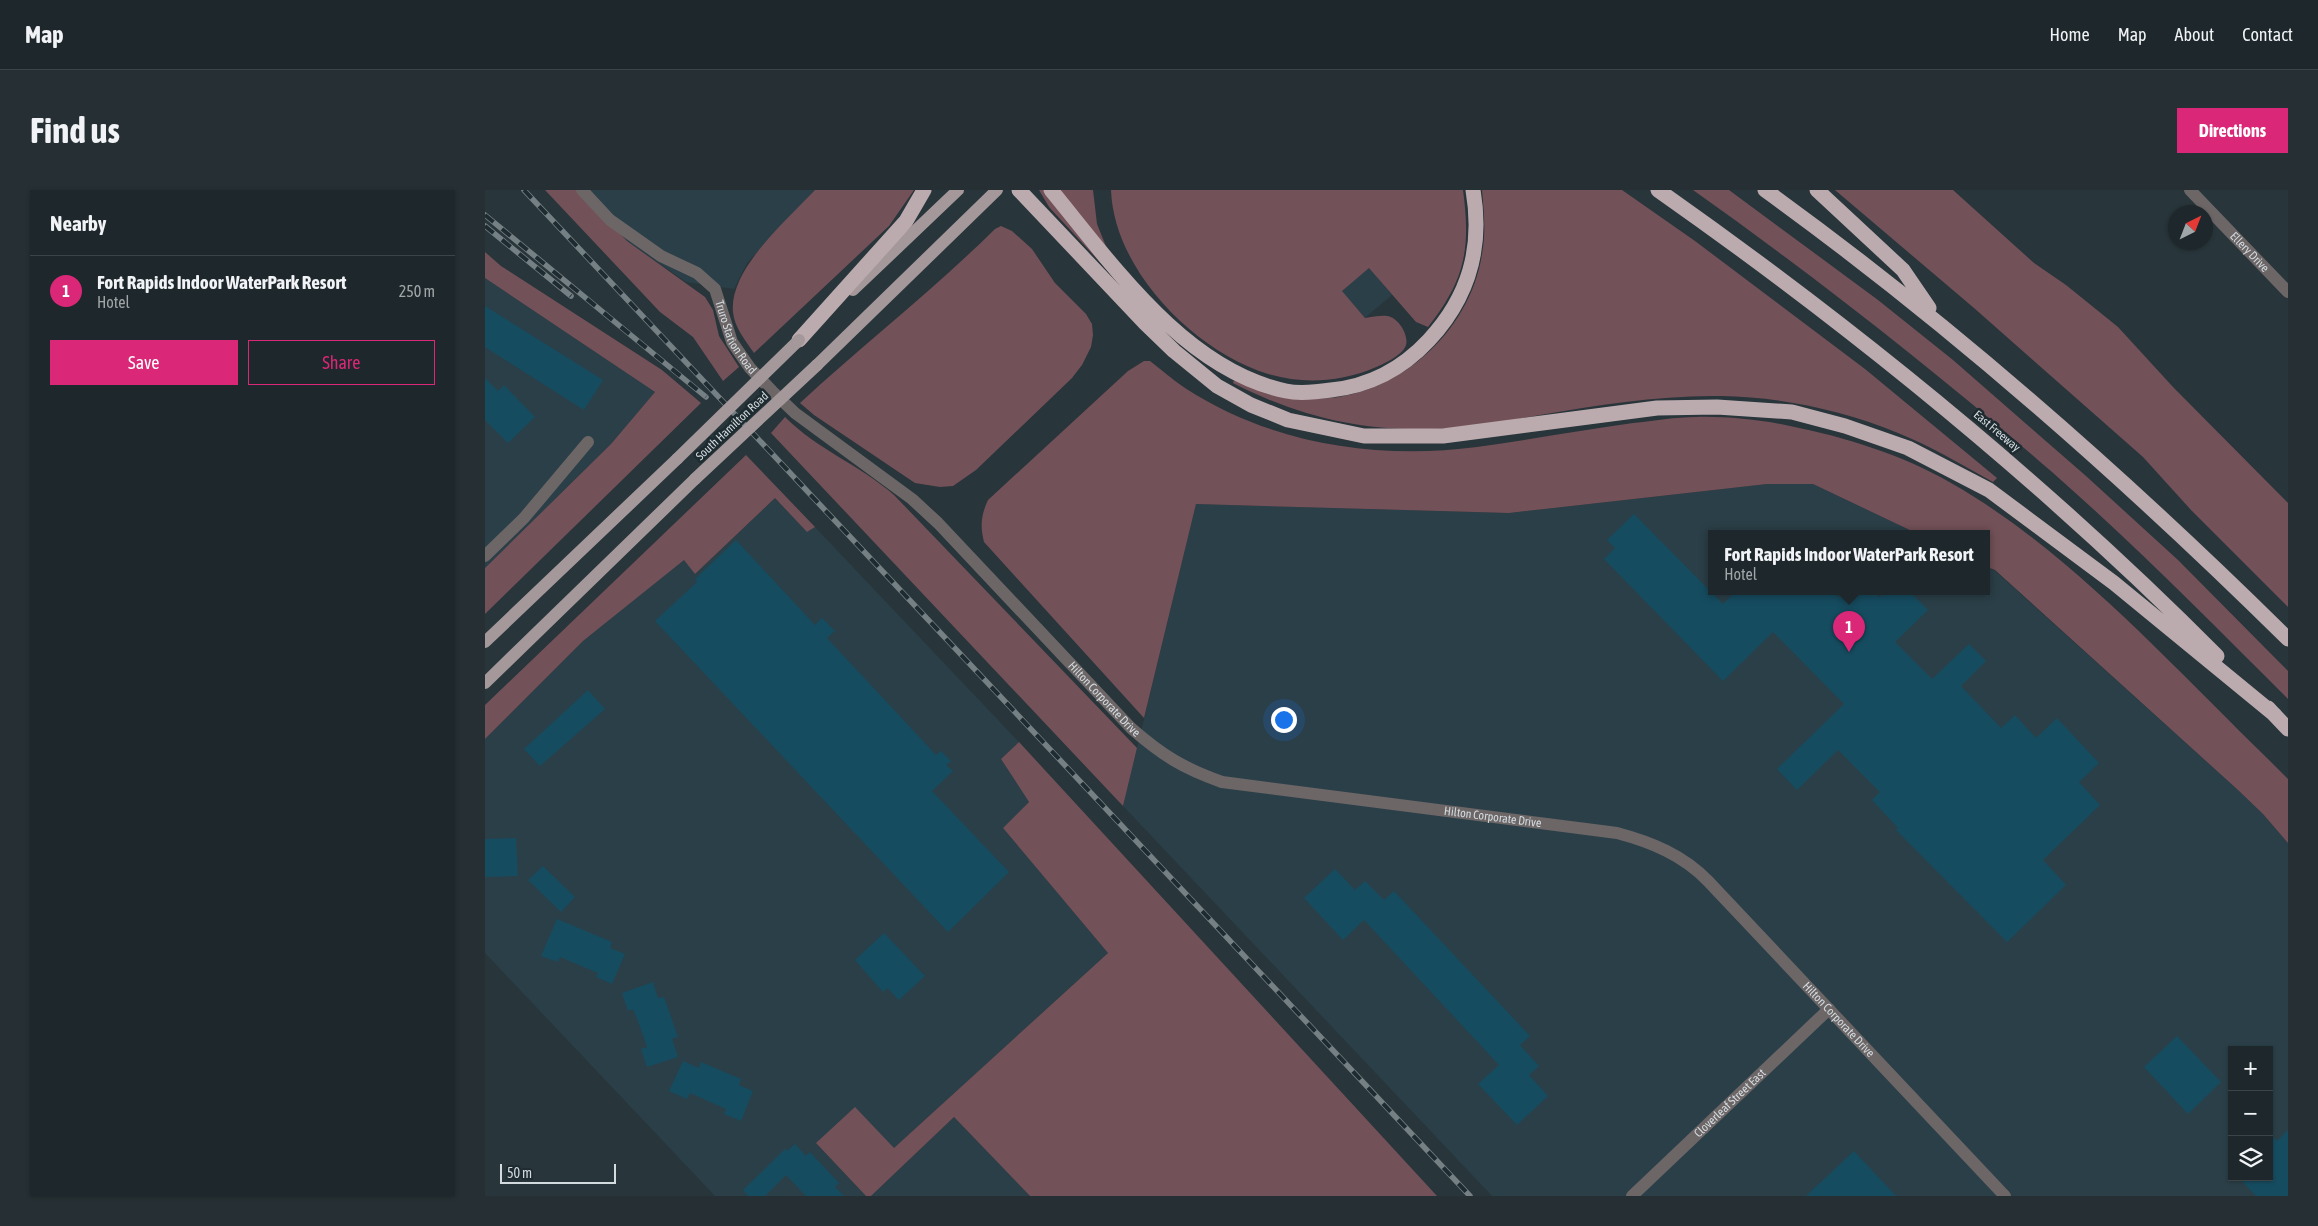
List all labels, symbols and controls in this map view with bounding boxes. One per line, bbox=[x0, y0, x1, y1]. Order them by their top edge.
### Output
text: Map bbox=[25, 21, 64, 48]
text: Home bbox=[2050, 24, 2090, 45]
text: Map bbox=[2118, 24, 2147, 45]
text: About bbox=[2175, 24, 2214, 45]
text: Contact bbox=[2242, 24, 2293, 45]
button: Directions bbox=[2177, 108, 2288, 153]
text: Find us bbox=[30, 110, 120, 150]
north arrow bbox=[2168, 205, 2213, 250]
text: Nearby bbox=[50, 211, 106, 235]
street label: Ellery Drive bbox=[2227, 229, 2272, 275]
text: Fort Rapids Indoor WaterPark Resort bbox=[97, 271, 346, 293]
text: 1 bbox=[62, 282, 70, 300]
text: 250 m bbox=[399, 282, 435, 300]
text: Hotel bbox=[97, 293, 130, 311]
street label: Truro Station Road bbox=[712, 298, 759, 377]
button: Save bbox=[50, 340, 238, 385]
button: Share bbox=[248, 340, 435, 385]
street label: South Hamilton Road bbox=[693, 389, 771, 463]
street label: East Freeway bbox=[1971, 407, 2023, 455]
popup bbox=[1708, 530, 1990, 595]
text: Fort Rapids Indoor WaterPark Resort bbox=[1724, 543, 1974, 565]
text: Hotel bbox=[1724, 565, 1757, 583]
pin: 1 bbox=[1833, 611, 1865, 652]
street label: Hilton Corporate Drive bbox=[1065, 659, 1143, 740]
your location bbox=[1271, 707, 1297, 733]
street label: Hilton Corporate Drive bbox=[1443, 804, 1542, 830]
street label: Hilton Corporate Drive bbox=[1800, 979, 1877, 1060]
map controls bbox=[2228, 1046, 2273, 1181]
button: + bbox=[2228, 1046, 2273, 1091]
street label: Cloverleaf Street East bbox=[1691, 1065, 1769, 1140]
button: − bbox=[2228, 1091, 2273, 1136]
button: layers bbox=[2228, 1136, 2273, 1181]
scale bar bbox=[500, 1161, 616, 1184]
text: 50 m bbox=[507, 1165, 532, 1181]

